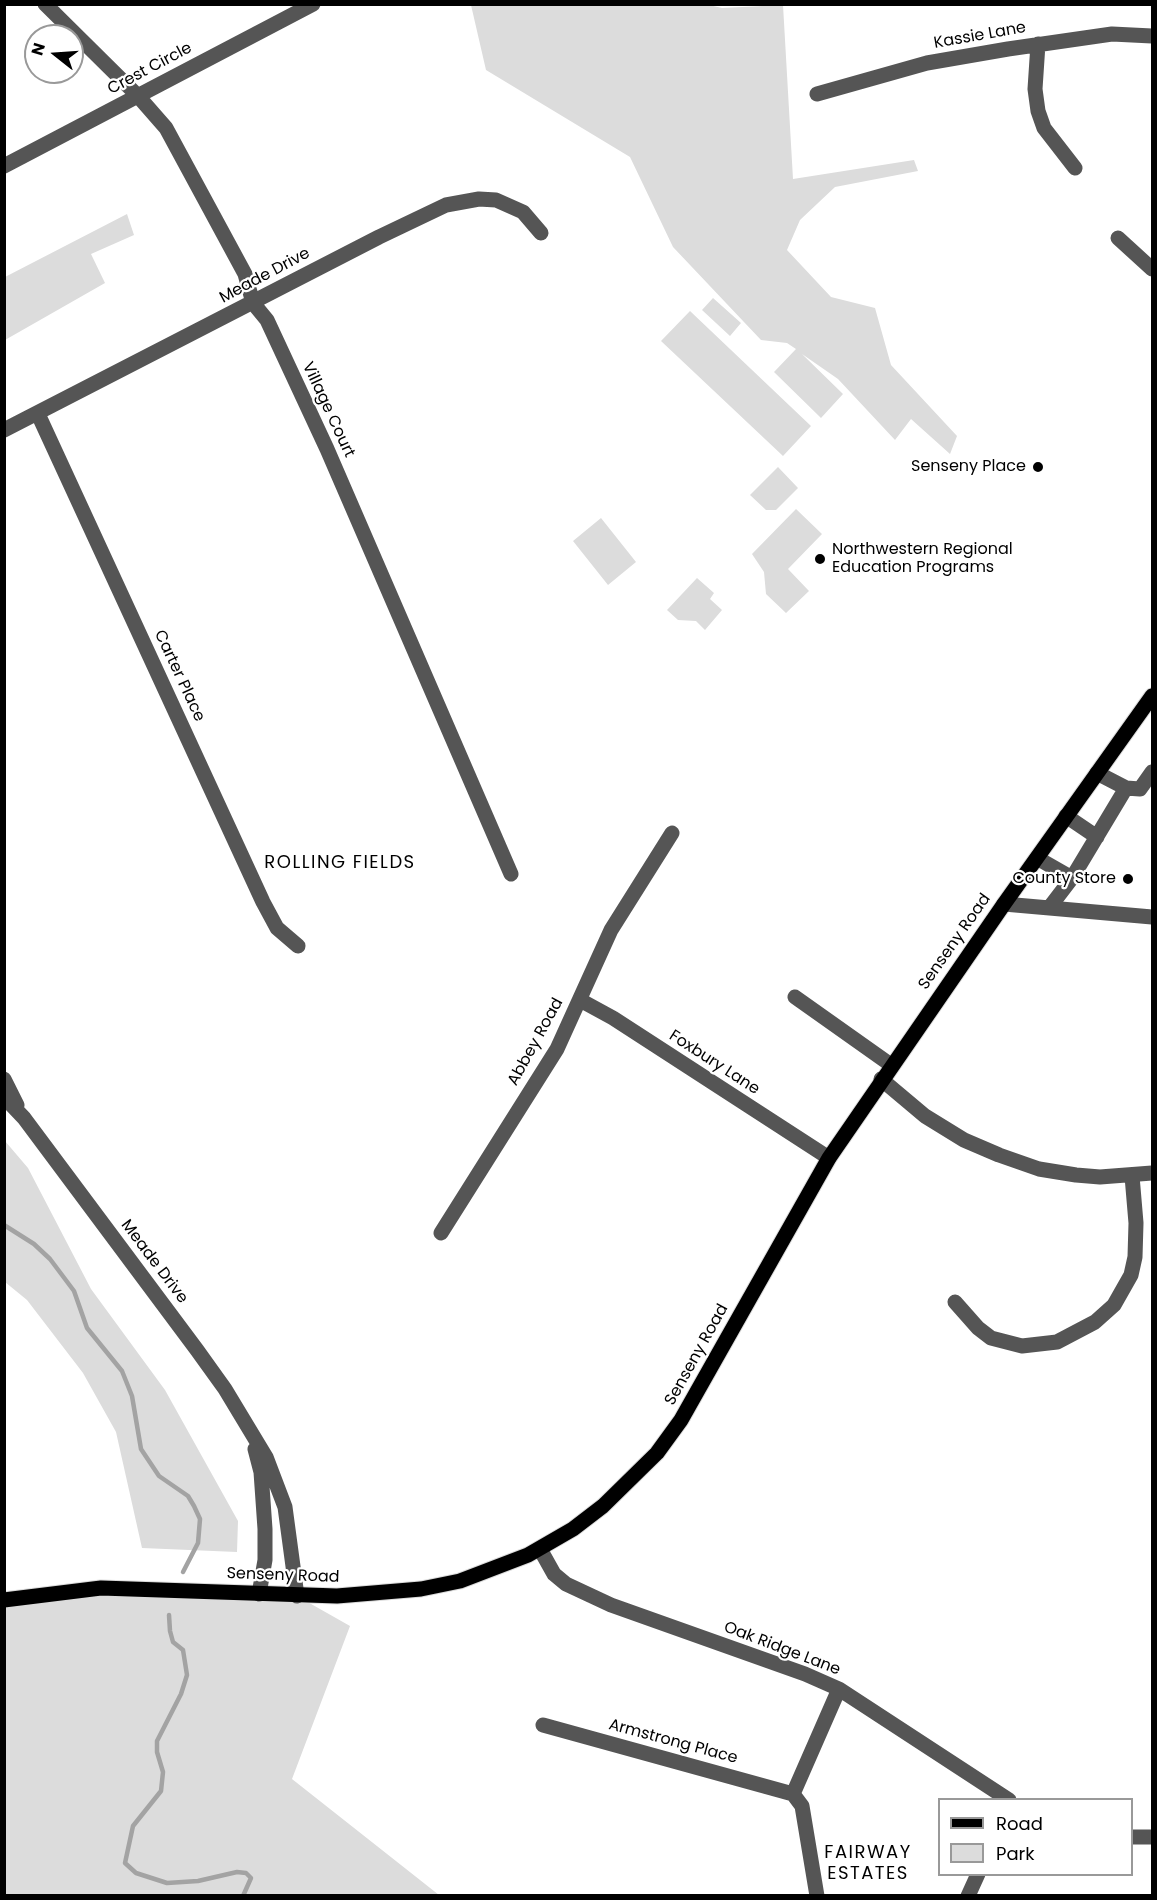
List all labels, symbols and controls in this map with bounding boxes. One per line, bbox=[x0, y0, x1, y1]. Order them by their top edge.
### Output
street label: Kassie Lane bbox=[932, 18, 1028, 54]
north arrow bbox=[24, 24, 84, 84]
street label: Crest Circle bbox=[105, 39, 195, 99]
text: N bbox=[25, 40, 51, 58]
street label: Meade Drive bbox=[217, 244, 313, 308]
street label: Village Court bbox=[298, 359, 358, 461]
place label: Senseny Place bbox=[911, 457, 1026, 477]
marker: Senseny Place bbox=[1031, 460, 1045, 474]
place label: Northwestern Regional Education Programs bbox=[832, 540, 1013, 578]
marker: Northwestern Regional Education Programs bbox=[813, 552, 827, 566]
street label: Carter Place bbox=[149, 627, 209, 725]
district label: ROLLING FIELDS bbox=[264, 852, 416, 874]
place label: County Store bbox=[1012, 869, 1116, 889]
marker: County Store bbox=[1121, 872, 1135, 886]
street label: Senseny Road bbox=[915, 890, 995, 994]
street label: Abbey Road bbox=[504, 995, 568, 1089]
street label: Foxbury Lane bbox=[665, 1027, 763, 1099]
street label: Meade Drive bbox=[116, 1216, 192, 1308]
street label: Senseny Road bbox=[661, 1301, 733, 1409]
street label: Senseny Road bbox=[226, 1564, 340, 1588]
street label: Oak Ridge Lane bbox=[721, 1618, 843, 1680]
street label: Armstrong Place bbox=[606, 1716, 740, 1768]
legend bbox=[938, 1798, 1133, 1876]
text: Road bbox=[996, 1811, 1043, 1836]
text: Park bbox=[996, 1841, 1035, 1866]
district label: FAIRWAY ESTATES bbox=[824, 1842, 912, 1884]

